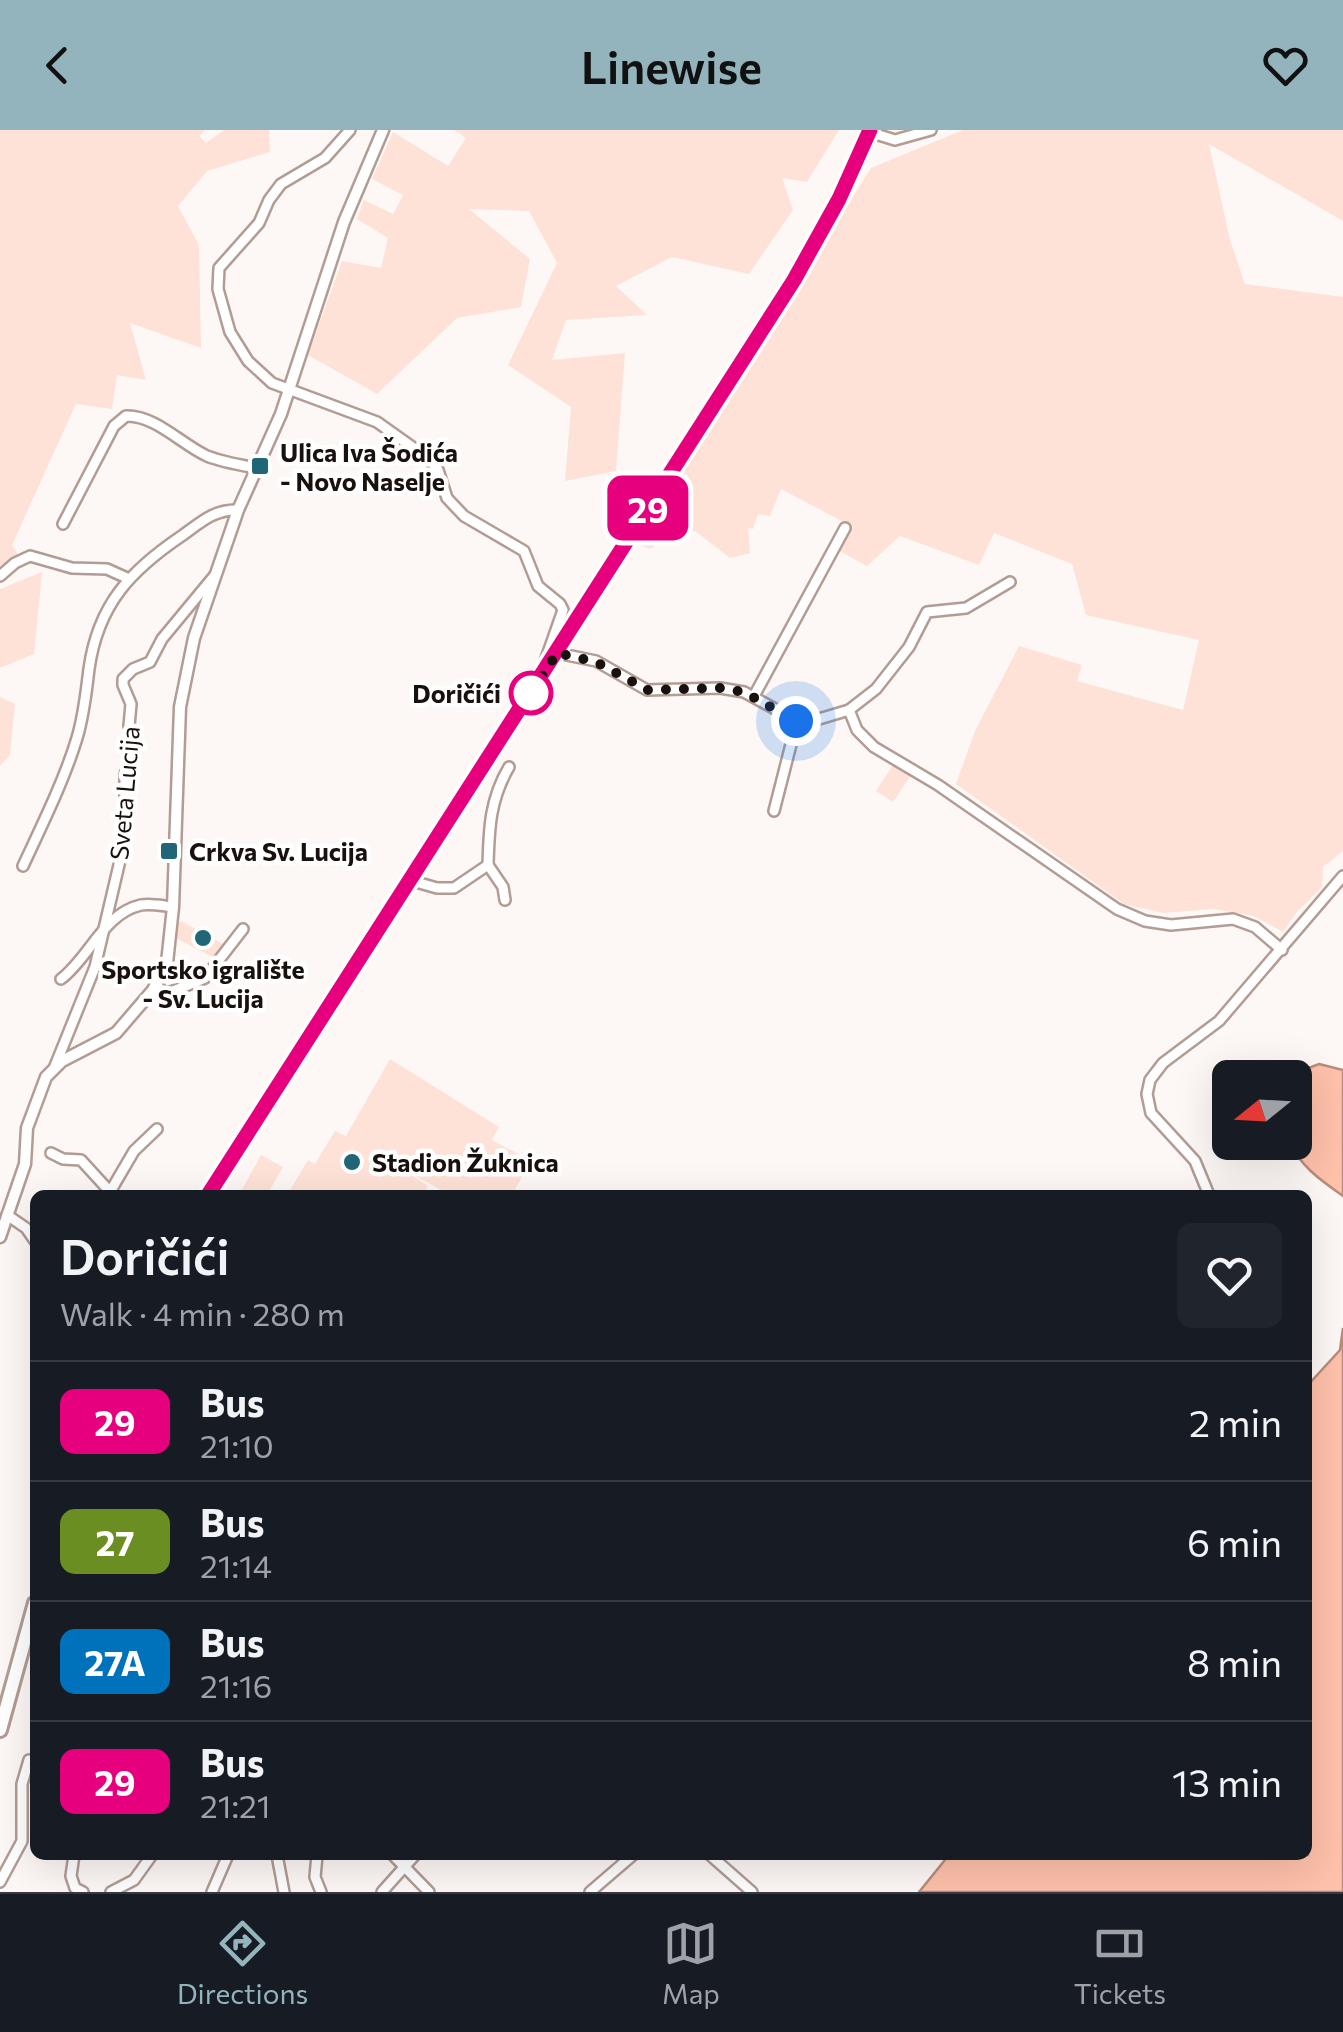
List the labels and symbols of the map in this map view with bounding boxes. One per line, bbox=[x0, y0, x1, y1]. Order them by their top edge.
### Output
place label: Ulica Iva Šodića - Novo Naselje bbox=[280, 437, 458, 496]
marker: Ulica Iva Šodića - Novo Naselje bbox=[249, 455, 271, 477]
line badge: 29 bbox=[603, 476, 693, 540]
marker: Doričići bbox=[510, 672, 552, 714]
place label: Doričići bbox=[412, 678, 501, 708]
your location bbox=[771, 696, 821, 746]
street label: Sveta Lucija bbox=[103, 725, 145, 861]
place label: Crkva Sv. Lucija bbox=[189, 836, 368, 866]
marker: Crkva Sv. Lucija bbox=[158, 840, 180, 862]
marker: Sportsko igralište - Sv. Lucija bbox=[192, 927, 214, 949]
place label: Sportsko igralište - Sv. Lucija bbox=[101, 954, 305, 1013]
north arrow bbox=[1212, 1060, 1312, 1160]
place label: Stadion Žuknica bbox=[372, 1147, 559, 1177]
marker: Stadion Žuknica bbox=[341, 1151, 363, 1173]

